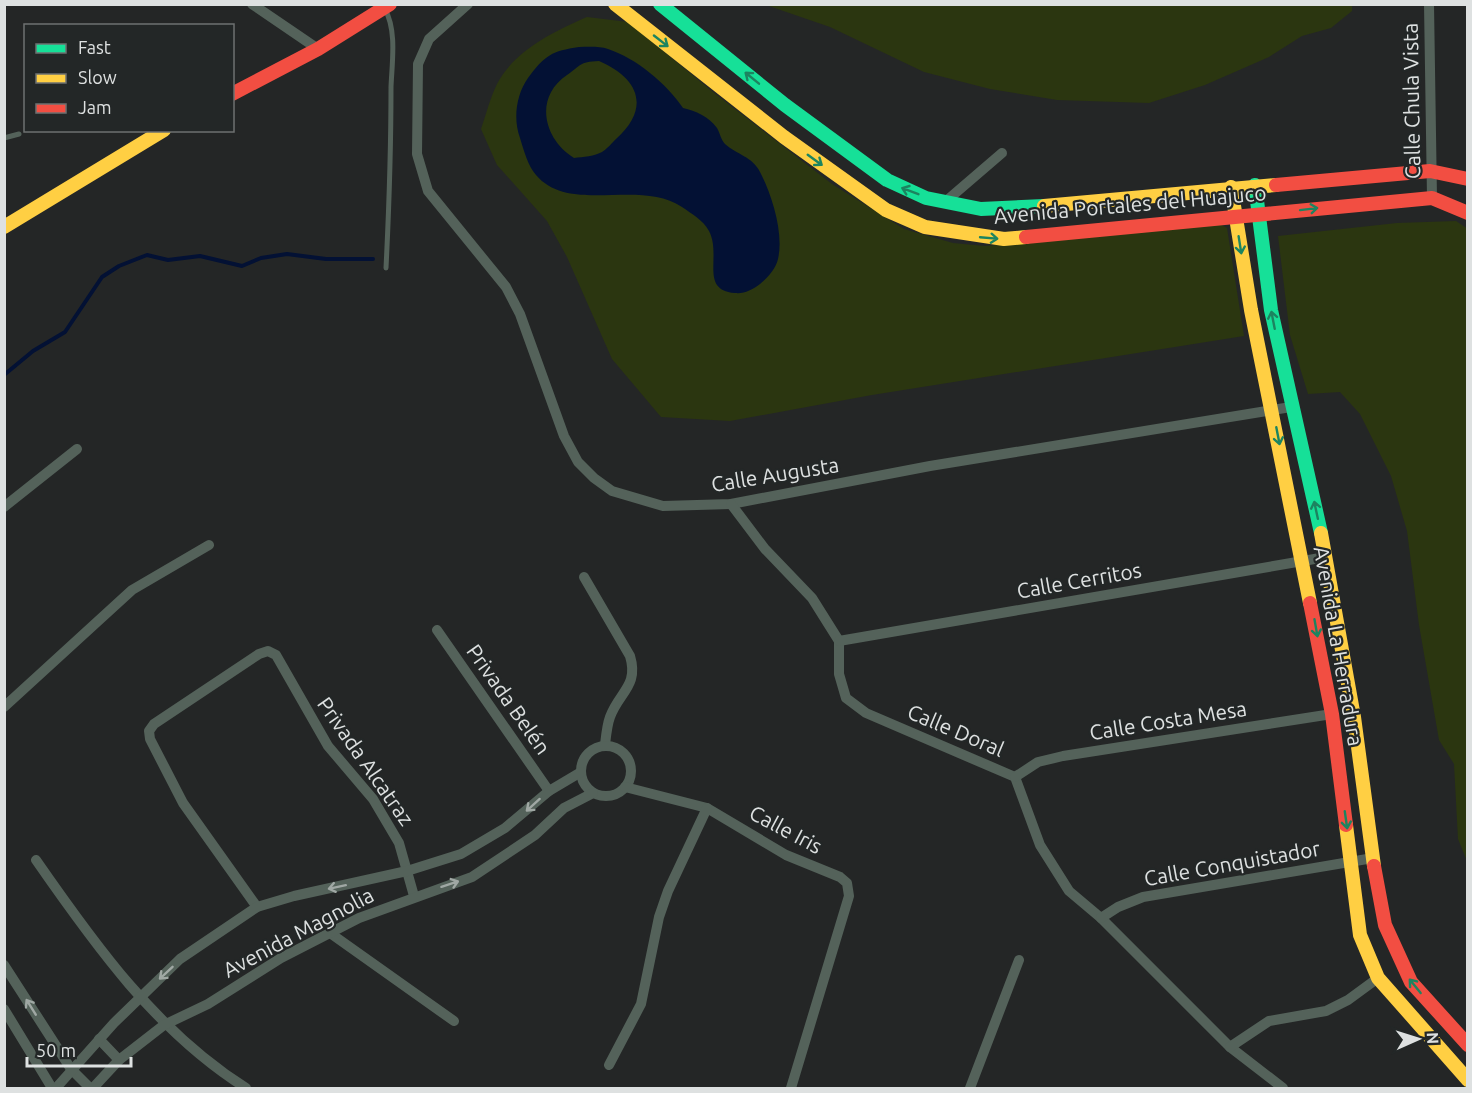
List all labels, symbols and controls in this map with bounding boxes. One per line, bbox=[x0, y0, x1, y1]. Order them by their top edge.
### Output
street label: Calle Chula Vista bbox=[1398, 23, 1424, 179]
legend bbox=[24, 24, 234, 132]
one-way arrow bbox=[652, 34, 668, 47]
text: Fast bbox=[78, 37, 111, 57]
text: Slow bbox=[78, 67, 117, 87]
one-way arrow bbox=[745, 71, 760, 85]
text: Jam bbox=[78, 97, 112, 117]
one-way arrow bbox=[806, 154, 822, 166]
street label: Avenida Portales del Huajuco bbox=[993, 180, 1267, 228]
one-way arrow bbox=[901, 185, 920, 196]
one-way arrow bbox=[1298, 203, 1318, 214]
one-way arrow bbox=[979, 233, 999, 244]
one-way arrow bbox=[1235, 235, 1246, 254]
one-way arrow bbox=[1267, 311, 1278, 330]
one-way arrow bbox=[1273, 426, 1284, 445]
street label: Calle Augusta bbox=[709, 452, 841, 496]
one-way arrow bbox=[1309, 501, 1321, 520]
street label: Avenida La Herradura bbox=[1310, 544, 1368, 748]
street label: Calle Cerritos bbox=[1015, 557, 1143, 603]
one-way arrow bbox=[1311, 617, 1322, 637]
street label: Privada Belén bbox=[462, 639, 556, 759]
street label: Privada Alcatraz bbox=[313, 692, 419, 830]
street label: Calle Costa Mesa bbox=[1088, 696, 1248, 744]
street label: Calle Doral bbox=[904, 699, 1008, 761]
one-way arrow bbox=[526, 798, 541, 812]
street label: Calle Iris bbox=[746, 800, 826, 858]
one-way arrow bbox=[1341, 810, 1352, 829]
street label: Calle Conquistador bbox=[1142, 836, 1322, 890]
one-way arrow bbox=[440, 878, 459, 889]
one-way arrow bbox=[327, 881, 346, 893]
street label: Avenida Magnolia bbox=[219, 882, 377, 982]
one-way arrow bbox=[158, 965, 173, 980]
one-way arrow bbox=[1409, 978, 1422, 994]
one-way arrow bbox=[25, 999, 38, 1016]
north arrow bbox=[1388, 1009, 1448, 1069]
scale bar bbox=[27, 1030, 130, 1068]
text: N bbox=[1424, 1032, 1442, 1045]
text: 50 m bbox=[36, 1040, 76, 1060]

